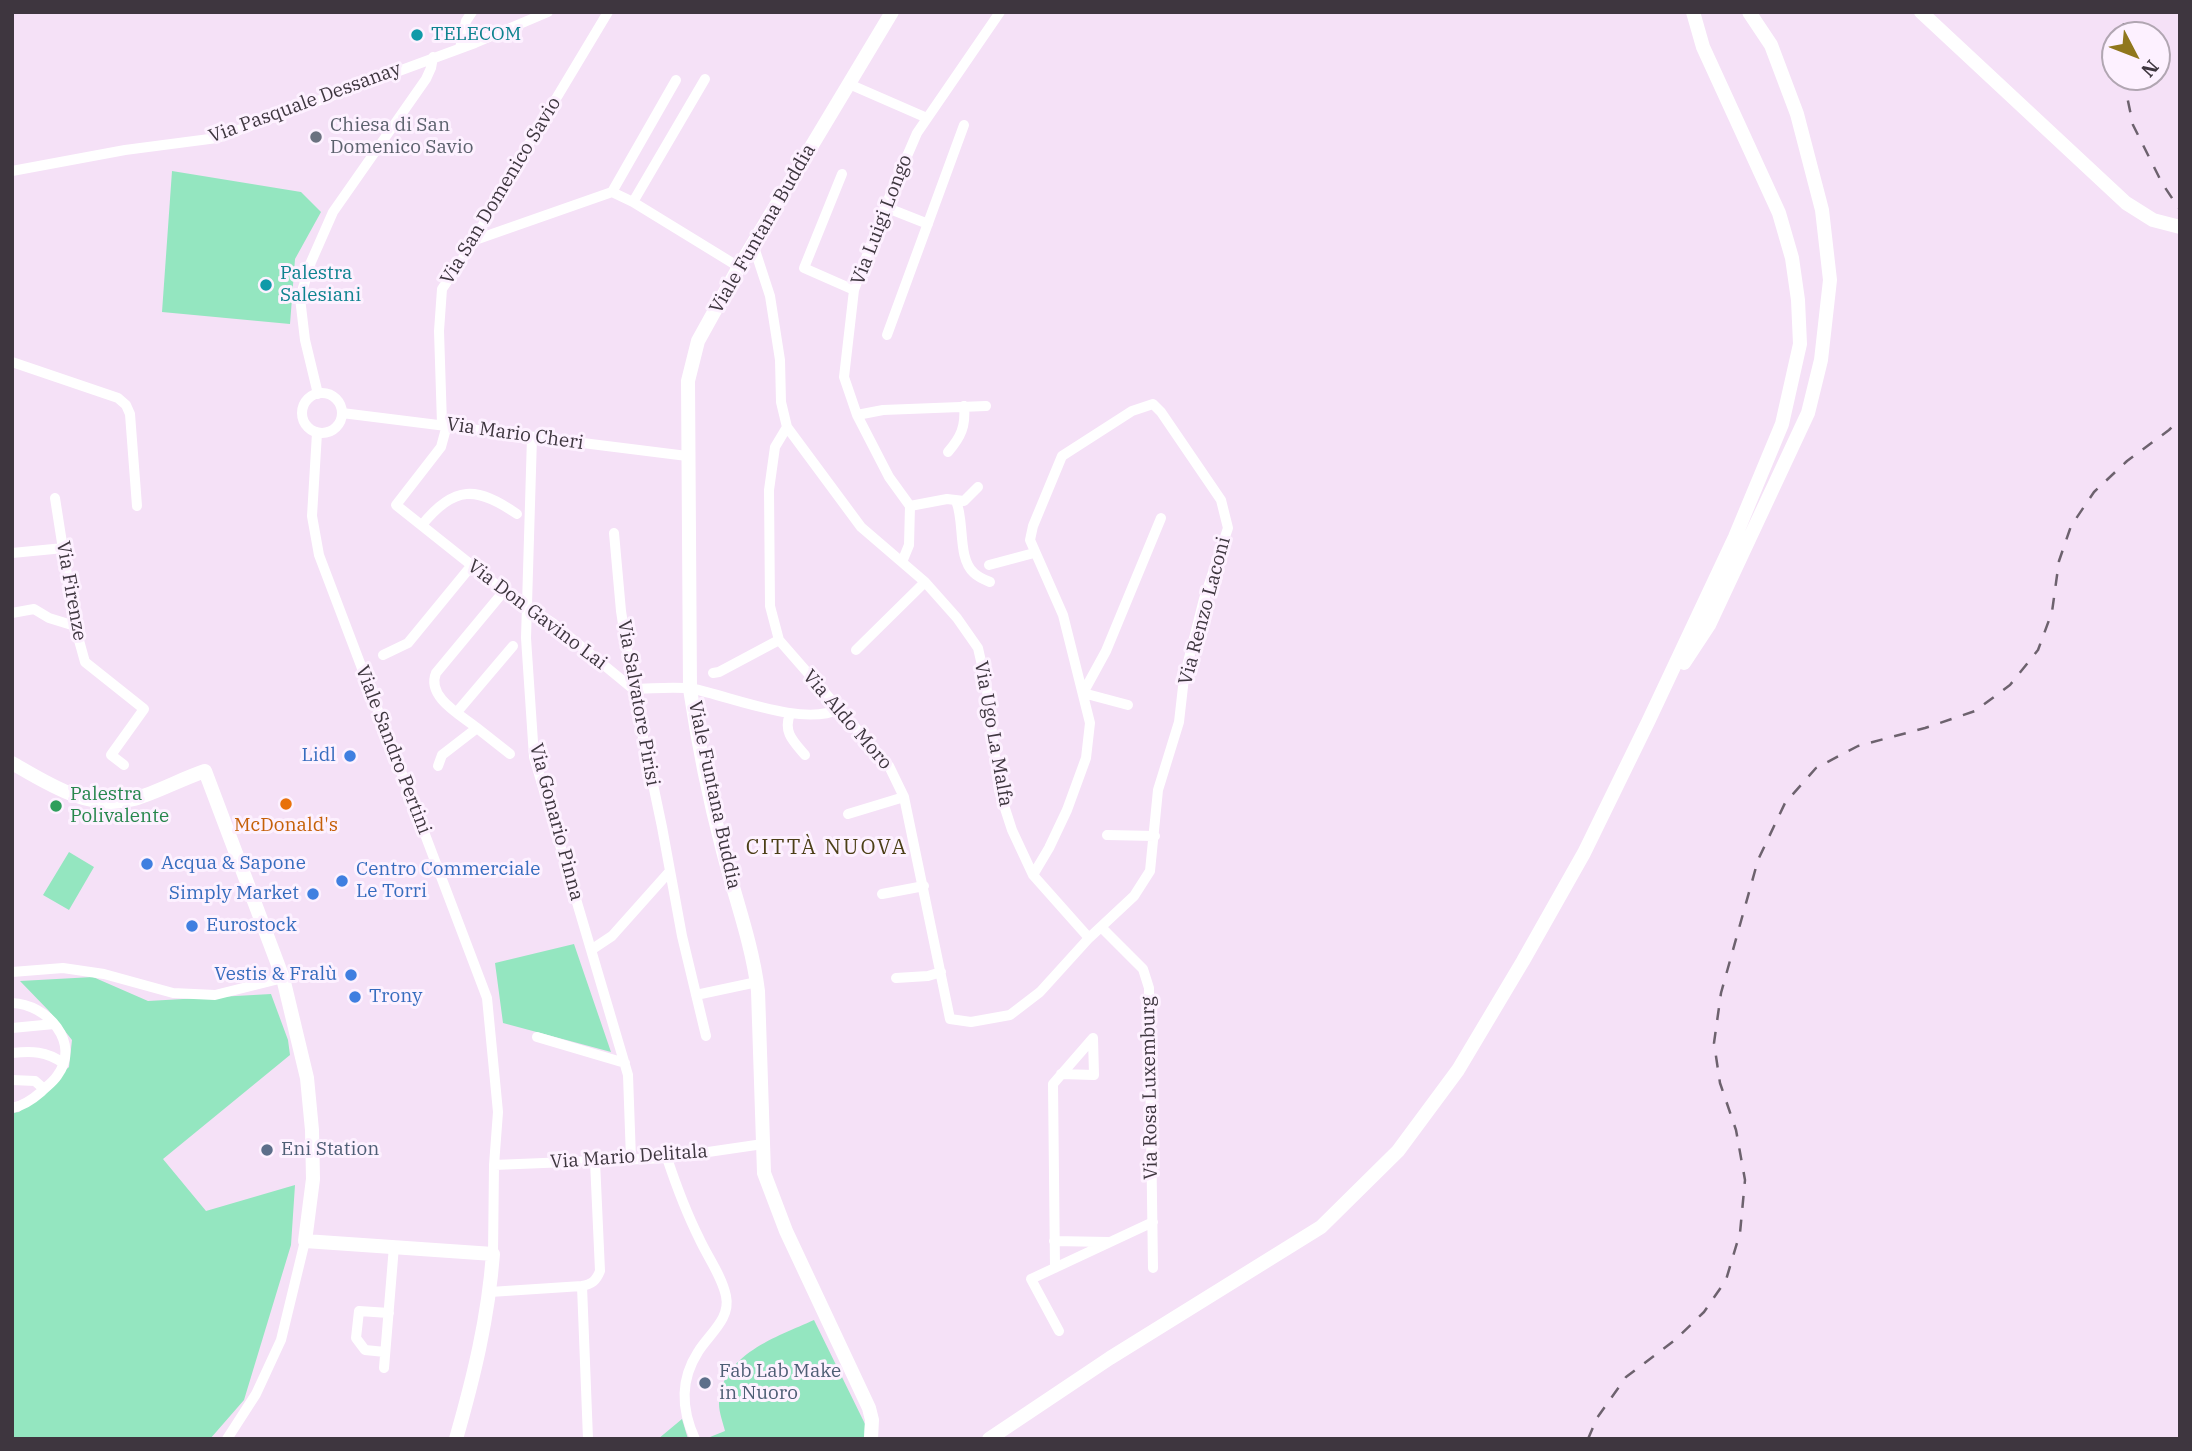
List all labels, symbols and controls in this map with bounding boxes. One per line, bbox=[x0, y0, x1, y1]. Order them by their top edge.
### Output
north arrow bbox=[2101, 21, 2171, 91]
place label: TELECOM bbox=[431, 24, 521, 46]
marker: TELECOM bbox=[409, 27, 425, 43]
text: N bbox=[2136, 55, 2164, 82]
street label: Via Pasquale Dessanay bbox=[206, 58, 404, 148]
street label: Via San Domenico Savio bbox=[436, 93, 566, 289]
place label: Chiesa di San Domenico Savio bbox=[330, 115, 473, 159]
marker: Chiesa di San Domenico Savio bbox=[308, 129, 324, 145]
street label: Viale Funtana Buddia bbox=[705, 140, 821, 318]
street label: Via Luigi Longo bbox=[847, 152, 917, 288]
place label: Palestra Salesiani bbox=[280, 263, 361, 307]
marker: Palestra Salesiani bbox=[258, 277, 274, 293]
street label: Via Mario Cheri bbox=[445, 413, 585, 455]
street label: Via Renzo Laconi bbox=[1174, 534, 1236, 688]
street label: Via Firenze bbox=[51, 539, 91, 643]
street label: Via Don Gavino Lai bbox=[463, 555, 611, 675]
street label: Via Salvatore Pirisi bbox=[612, 618, 664, 788]
street label: Via Ugo La Malfa bbox=[969, 659, 1017, 809]
street label: Viale Sandro Pertini bbox=[350, 662, 436, 838]
street label: Via Aldo Moro bbox=[798, 665, 896, 775]
street label: Viale Funtana Buddia bbox=[683, 699, 745, 891]
street label: Via Gonario Pinna bbox=[524, 741, 588, 903]
place label: Lidl bbox=[301, 745, 336, 767]
marker: Lidl bbox=[342, 748, 358, 764]
place label: Palestra Polivalente bbox=[70, 784, 169, 828]
marker: McDonald's bbox=[278, 796, 294, 812]
marker: Palestra Polivalente bbox=[48, 798, 64, 814]
place label: McDonald's bbox=[234, 815, 338, 837]
district label: CITTÀ NUOVA bbox=[747, 835, 907, 861]
place label: Acqua & Sapone bbox=[161, 853, 306, 875]
marker: Acqua & Sapone bbox=[139, 856, 155, 872]
place label: Centro Commerciale Le Torri bbox=[356, 859, 540, 903]
marker: Centro Commerciale Le Torri bbox=[334, 873, 350, 889]
place label: Simply Market bbox=[169, 883, 299, 905]
marker: Simply Market bbox=[305, 886, 321, 902]
place label: Eurostock bbox=[206, 915, 297, 937]
marker: Eurostock bbox=[184, 918, 200, 934]
place label: Vestis & Fralù bbox=[214, 964, 337, 986]
marker: Vestis & Fralù bbox=[343, 967, 359, 983]
place label: Trony bbox=[369, 986, 422, 1008]
marker: Trony bbox=[347, 989, 363, 1005]
street label: Via Rosa Luxemburg bbox=[1137, 996, 1163, 1180]
place label: Eni Station bbox=[281, 1139, 379, 1161]
street label: Via Mario Delitala bbox=[549, 1140, 709, 1174]
marker: Eni Station bbox=[259, 1142, 275, 1158]
place label: Fab Lab Make in Nuoro bbox=[719, 1361, 841, 1405]
marker: Fab Lab Make in Nuoro bbox=[697, 1375, 713, 1391]

